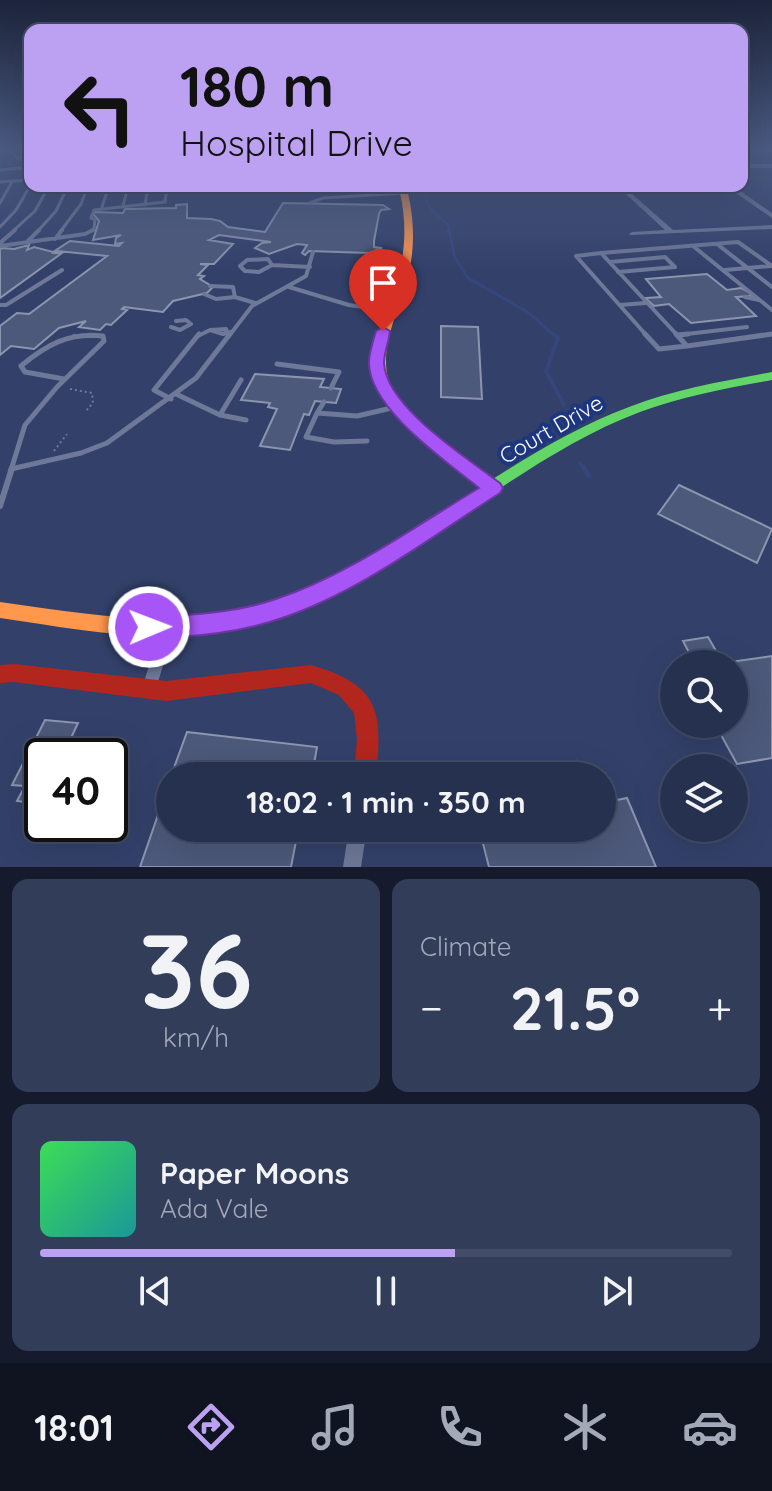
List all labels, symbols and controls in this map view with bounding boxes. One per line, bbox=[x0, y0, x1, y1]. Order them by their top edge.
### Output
text: 180 m bbox=[180, 51, 334, 121]
icon: left bbox=[48, 56, 152, 160]
text: Hospital Drive bbox=[180, 120, 413, 165]
pin bbox=[349, 249, 417, 331]
icon: arrive bbox=[361, 261, 405, 305]
street label: Court Drive bbox=[494, 388, 608, 470]
position arrow bbox=[107, 585, 191, 669]
map controls bbox=[660, 650, 748, 842]
button: search bbox=[660, 650, 748, 738]
speed limit sign: 40 bbox=[24, 738, 128, 842]
button: layers bbox=[660, 754, 748, 842]
text: 18:02 · 1 min · 350 m bbox=[246, 783, 526, 821]
text: 36 bbox=[139, 904, 253, 1034]
text: Climate bbox=[420, 930, 511, 963]
text: 21.5° bbox=[510, 970, 640, 1045]
text: − bbox=[420, 980, 443, 1035]
text: + bbox=[707, 980, 732, 1035]
text: km/h bbox=[163, 1021, 229, 1054]
text: Paper Moons bbox=[160, 1154, 349, 1192]
text: Ada Vale bbox=[160, 1192, 269, 1225]
icon: previous bbox=[133, 1269, 177, 1313]
icon: pause bbox=[364, 1269, 408, 1313]
icon: next bbox=[595, 1269, 639, 1313]
icon: directions bbox=[183, 1399, 239, 1455]
icon: music bbox=[307, 1399, 363, 1455]
icon: phone bbox=[432, 1399, 488, 1455]
icon: climate bbox=[557, 1399, 613, 1455]
icon: car bbox=[682, 1399, 738, 1455]
text: 18:01 bbox=[34, 1405, 114, 1450]

